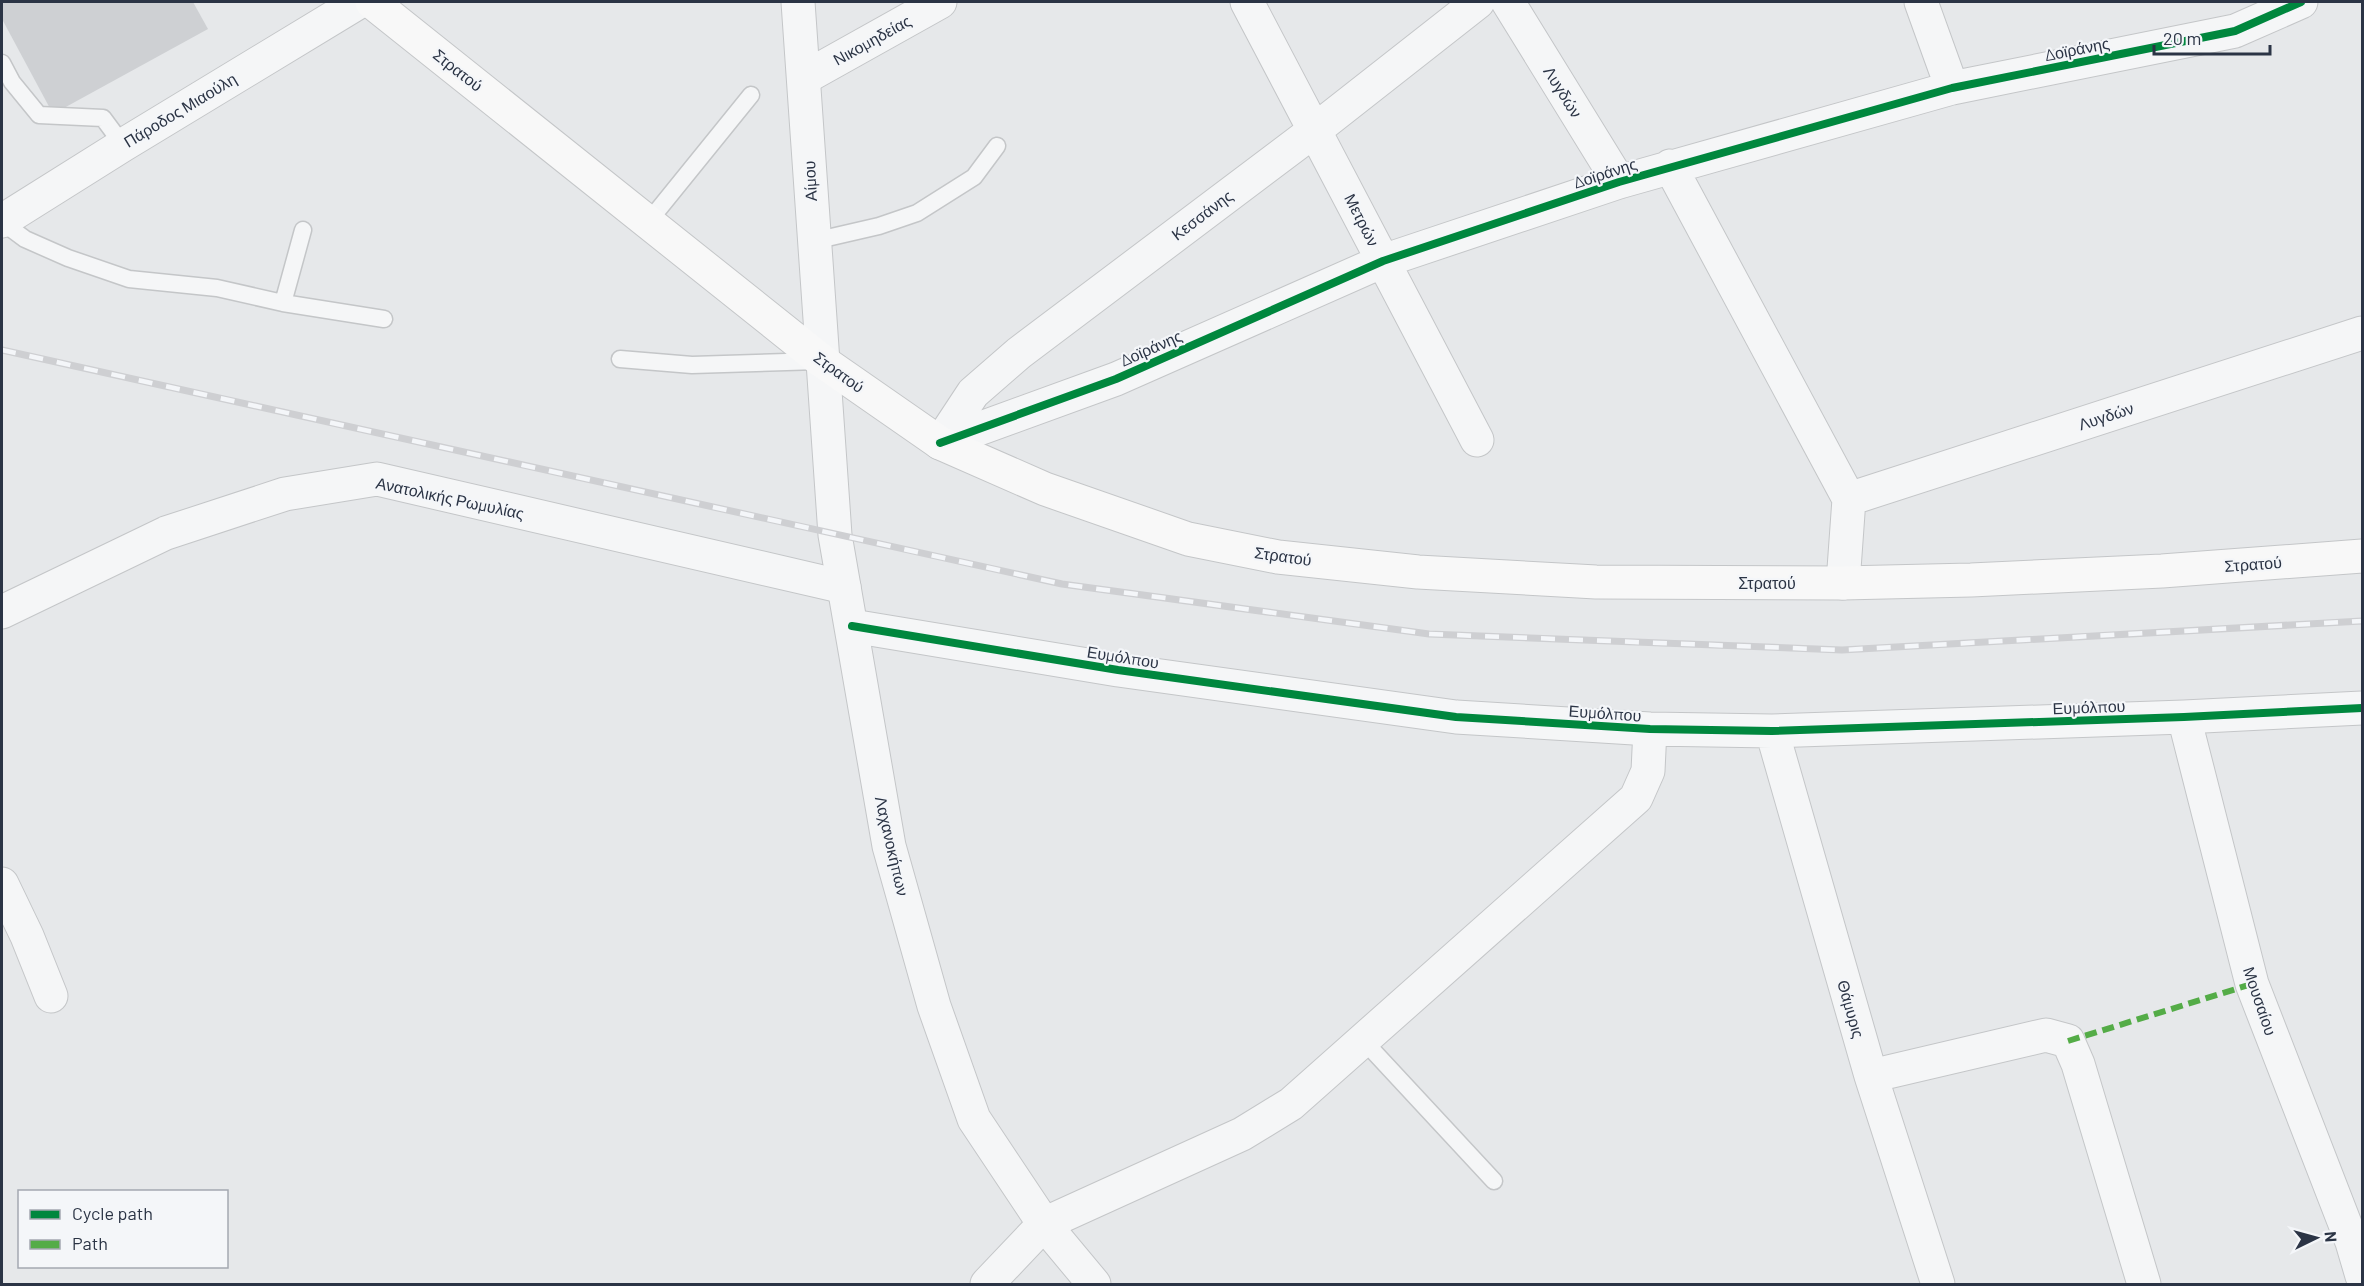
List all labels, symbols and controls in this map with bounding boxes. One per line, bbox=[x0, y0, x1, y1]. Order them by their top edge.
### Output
street label: Νικομηδείας bbox=[830, 10, 914, 69]
scale bar bbox=[2154, 18, 2270, 56]
text: 20 m bbox=[2163, 27, 2201, 49]
street label: Δοϊράνης bbox=[2043, 33, 2111, 64]
street label: Στρατού bbox=[430, 44, 487, 95]
street label: Λυγδών bbox=[1540, 63, 1587, 121]
street label: Πάροδος Μιαούλη bbox=[120, 68, 240, 151]
street label: Δοϊράνης bbox=[1571, 153, 1639, 192]
street label: Αίμου bbox=[799, 160, 820, 202]
street label: Κεσσάνης bbox=[1167, 185, 1236, 244]
street label: Μετρών bbox=[1341, 190, 1384, 249]
street label: Δοϊράνης bbox=[1117, 325, 1185, 370]
street label: Στρατού bbox=[810, 347, 868, 396]
street label: Λυγδών bbox=[2076, 398, 2136, 433]
street label: Ανατολικής Ρωμυλίας bbox=[374, 473, 526, 523]
street label: Στρατού bbox=[1253, 542, 1313, 569]
street label: Στρατού bbox=[2224, 552, 2282, 575]
street label: Στρατού bbox=[1738, 573, 1796, 592]
street label: Ευμόλπου bbox=[1086, 641, 1160, 672]
street label: Ευμόλπου bbox=[2052, 696, 2126, 717]
street label: Ευμόλπου bbox=[1568, 700, 1642, 725]
street label: Λαχανοκήπων bbox=[872, 794, 913, 898]
street label: Μουσαίου bbox=[2240, 964, 2281, 1038]
street label: Θάμυρις bbox=[1834, 978, 1869, 1040]
legend bbox=[18, 1190, 228, 1268]
text: Cycle path bbox=[72, 1202, 153, 1224]
north arrow bbox=[2286, 1208, 2346, 1268]
text: N bbox=[2322, 1231, 2341, 1243]
text: Path bbox=[72, 1232, 108, 1254]

